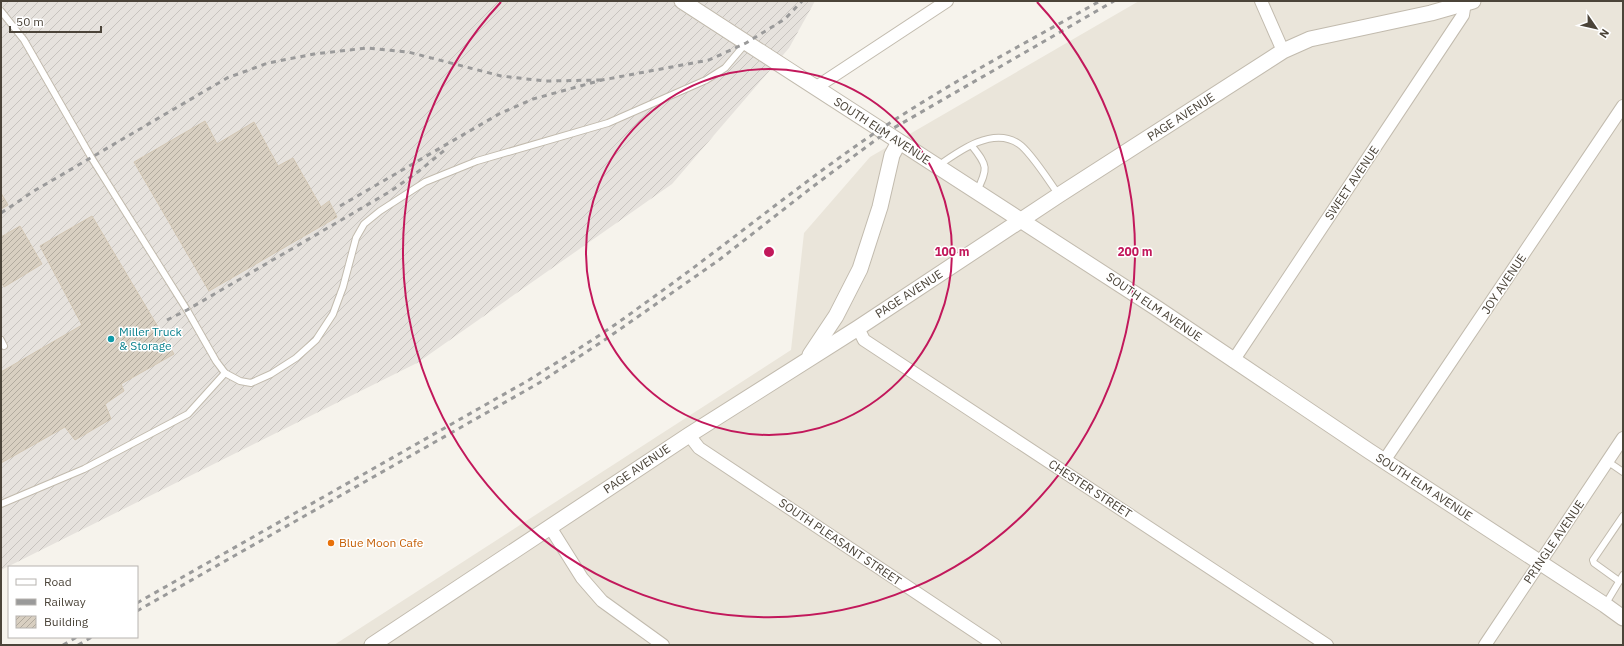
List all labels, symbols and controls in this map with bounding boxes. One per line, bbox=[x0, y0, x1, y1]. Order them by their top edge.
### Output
scale bar bbox=[10, 8, 101, 34]
north arrow bbox=[1576, 8, 1616, 48]
text: 50 m bbox=[16, 14, 44, 29]
text: N bbox=[1596, 26, 1612, 41]
street label: PAGE AVENUE bbox=[1144, 89, 1217, 144]
street label: SOUTH ELM AVENUE bbox=[831, 94, 934, 168]
street label: SWEET AVENUE bbox=[1321, 143, 1382, 223]
text: 100 m bbox=[934, 244, 970, 259]
text: 200 m bbox=[1117, 244, 1153, 259]
centre of rings bbox=[762, 245, 776, 259]
street label: JOY AVENUE bbox=[1478, 251, 1529, 317]
street label: PAGE AVENUE bbox=[872, 266, 945, 321]
street label: SOUTH ELM AVENUE bbox=[1103, 269, 1205, 344]
place label: Miller Truck & Storage bbox=[119, 324, 183, 353]
marker: Miller Truck & Storage bbox=[106, 334, 116, 344]
street label: PAGE AVENUE bbox=[600, 441, 673, 496]
street label: SOUTH ELM AVENUE bbox=[1373, 450, 1476, 524]
street label: CHESTER STREET bbox=[1046, 456, 1135, 521]
street label: SOUTH PLEASANT STREET bbox=[776, 495, 905, 588]
street label: PRINGLE AVENUE bbox=[1520, 497, 1587, 586]
place label: Blue Moon Cafe bbox=[339, 535, 424, 550]
marker: Blue Moon Cafe bbox=[326, 538, 336, 548]
legend bbox=[8, 566, 138, 638]
text: Road bbox=[44, 574, 72, 589]
text: Railway bbox=[44, 594, 86, 609]
text: Building bbox=[44, 614, 89, 629]

